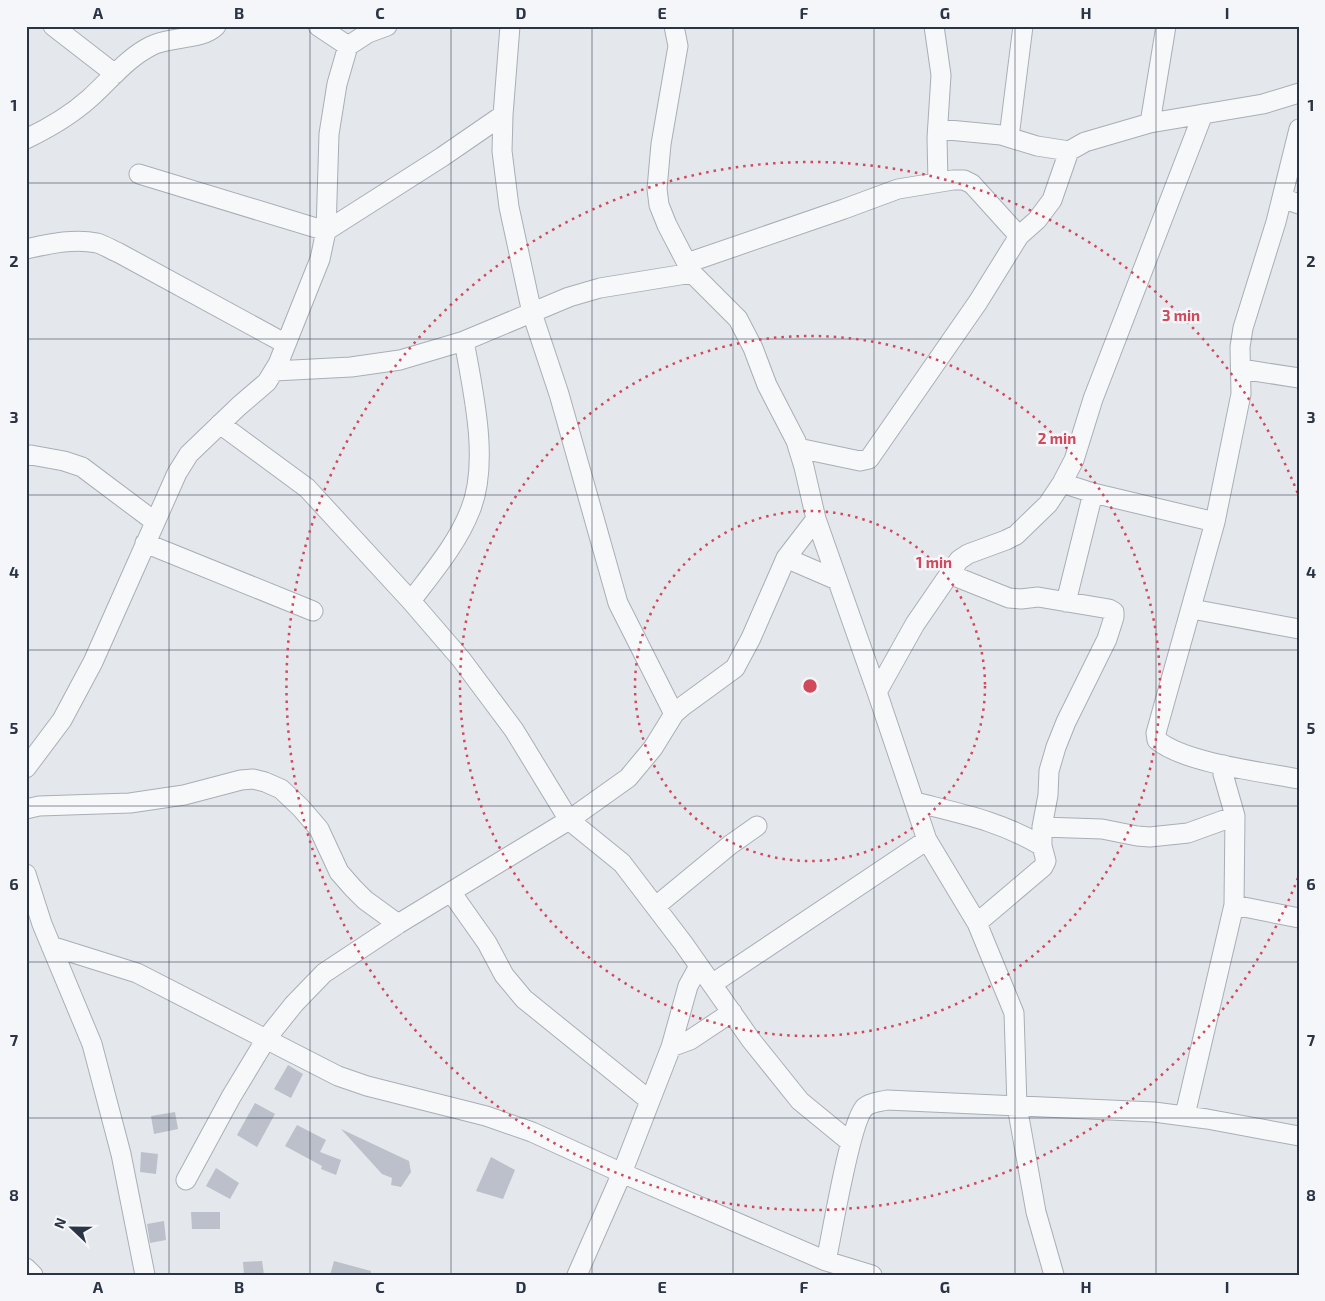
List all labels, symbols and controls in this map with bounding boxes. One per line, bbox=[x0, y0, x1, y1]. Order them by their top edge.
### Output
text: A bbox=[93, 3, 104, 22]
text: B bbox=[234, 3, 244, 22]
text: C bbox=[375, 3, 385, 22]
text: D bbox=[516, 3, 527, 22]
text: E bbox=[657, 3, 667, 22]
text: F bbox=[800, 3, 809, 22]
text: G bbox=[940, 3, 950, 22]
text: H bbox=[1080, 3, 1092, 22]
text: I bbox=[1225, 3, 1229, 22]
text: 1 bbox=[11, 95, 17, 114]
text: 1 bbox=[1308, 95, 1314, 114]
text: 2 bbox=[9, 251, 19, 270]
text: 2 bbox=[1306, 251, 1316, 270]
text: 3 min bbox=[1162, 306, 1200, 324]
text: 3 bbox=[9, 407, 19, 426]
text: 3 bbox=[1306, 407, 1316, 426]
text: 2 min bbox=[1038, 429, 1076, 447]
text: 1 min bbox=[916, 553, 952, 571]
text: 4 bbox=[9, 562, 19, 581]
text: 4 bbox=[1306, 562, 1316, 581]
centre of rings bbox=[801, 677, 819, 695]
text: 5 bbox=[10, 718, 19, 737]
text: 5 bbox=[1307, 718, 1316, 737]
text: 6 bbox=[9, 874, 19, 893]
text: 6 bbox=[1306, 874, 1316, 893]
text: 7 bbox=[10, 1030, 19, 1049]
text: 7 bbox=[1307, 1030, 1316, 1049]
text: 8 bbox=[9, 1185, 19, 1204]
text: 8 bbox=[1306, 1185, 1316, 1204]
north arrow bbox=[48, 1204, 98, 1254]
text: N bbox=[50, 1215, 69, 1231]
text: A bbox=[93, 1277, 104, 1296]
text: B bbox=[234, 1277, 244, 1296]
text: C bbox=[375, 1277, 385, 1296]
text: D bbox=[516, 1277, 527, 1296]
text: E bbox=[657, 1277, 667, 1296]
text: F bbox=[800, 1277, 809, 1296]
text: G bbox=[940, 1277, 950, 1296]
text: H bbox=[1080, 1277, 1092, 1296]
text: I bbox=[1225, 1277, 1229, 1296]

